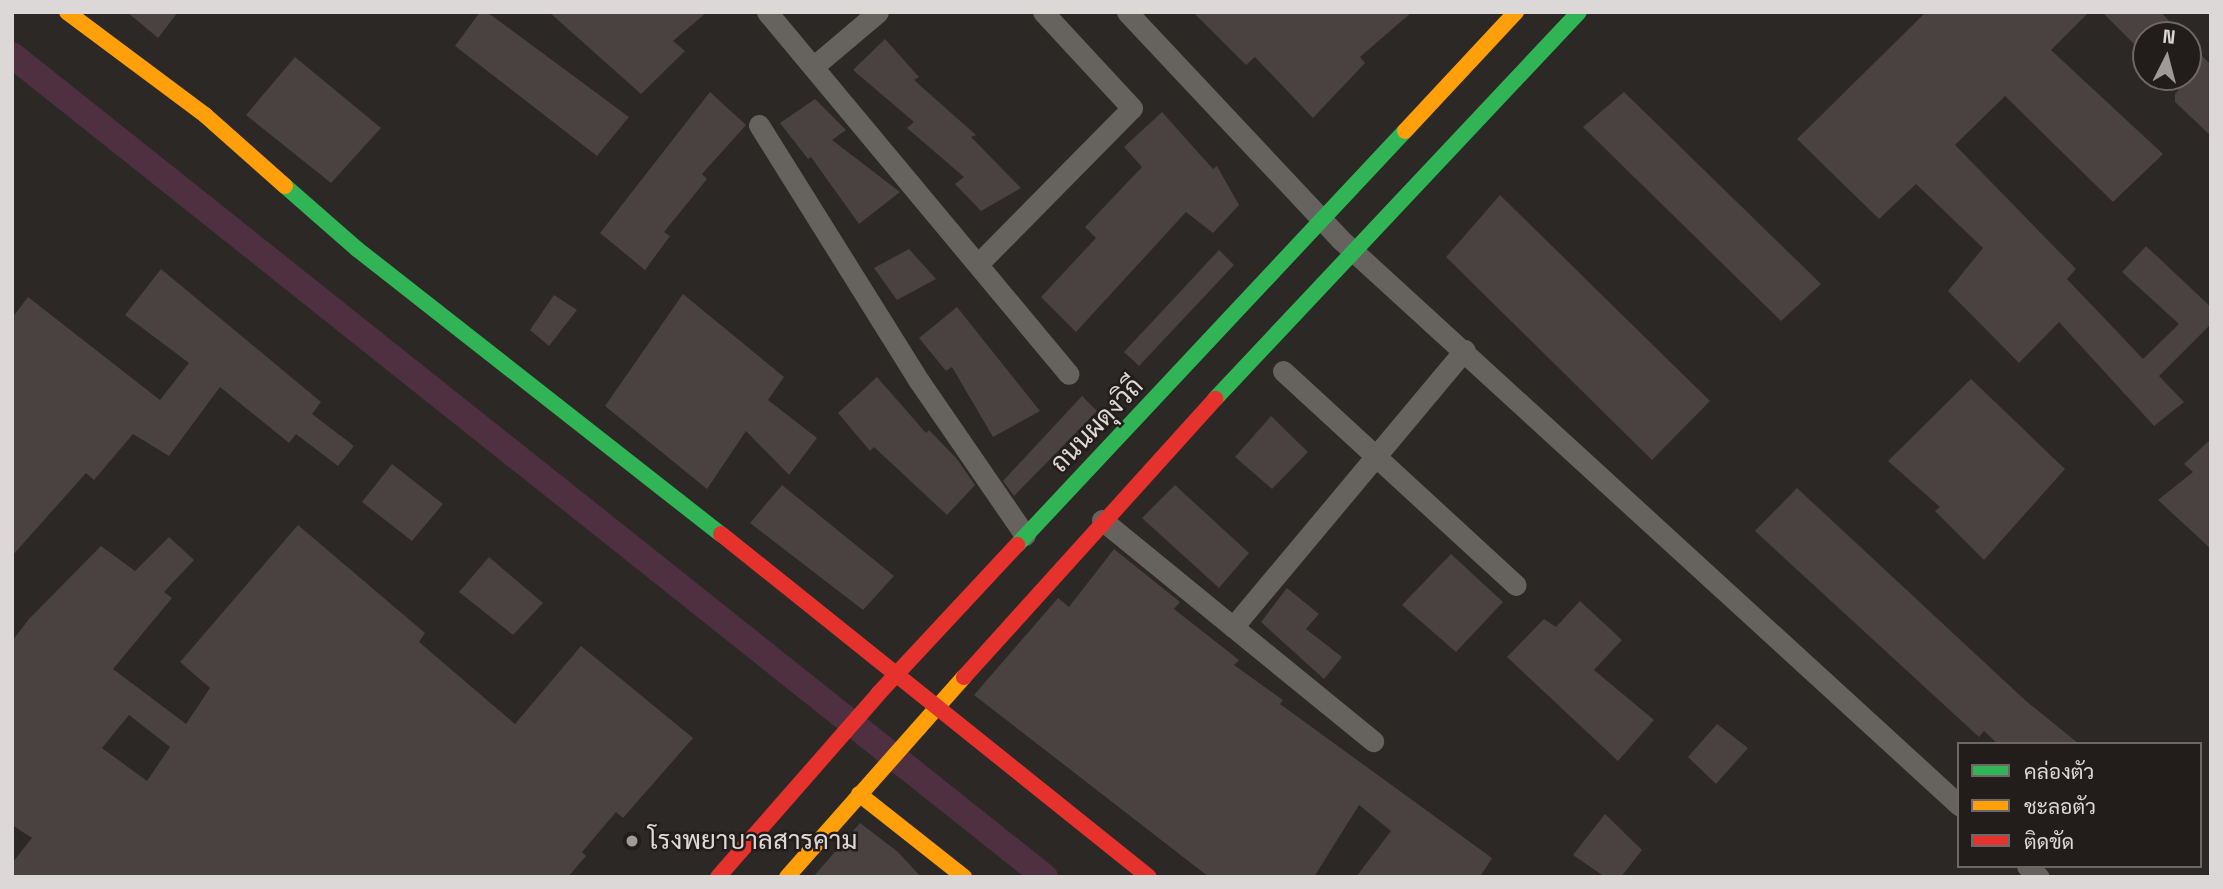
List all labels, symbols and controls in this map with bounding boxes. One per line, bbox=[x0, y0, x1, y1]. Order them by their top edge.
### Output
north arrow bbox=[2132, 21, 2202, 91]
text: N bbox=[2161, 24, 2177, 50]
street label: ถนนผดุงวิถี bbox=[1044, 371, 1150, 479]
legend bbox=[1957, 742, 2202, 868]
text: คล่องตัว bbox=[2024, 758, 2094, 785]
text: ชะลอตัว bbox=[2024, 793, 2096, 820]
place label: โรงพยาบาลสารคาม bbox=[648, 825, 857, 857]
text: ติดขัด bbox=[2024, 828, 2074, 855]
marker: โรงพยาบาลสารคาม bbox=[622, 831, 642, 851]

